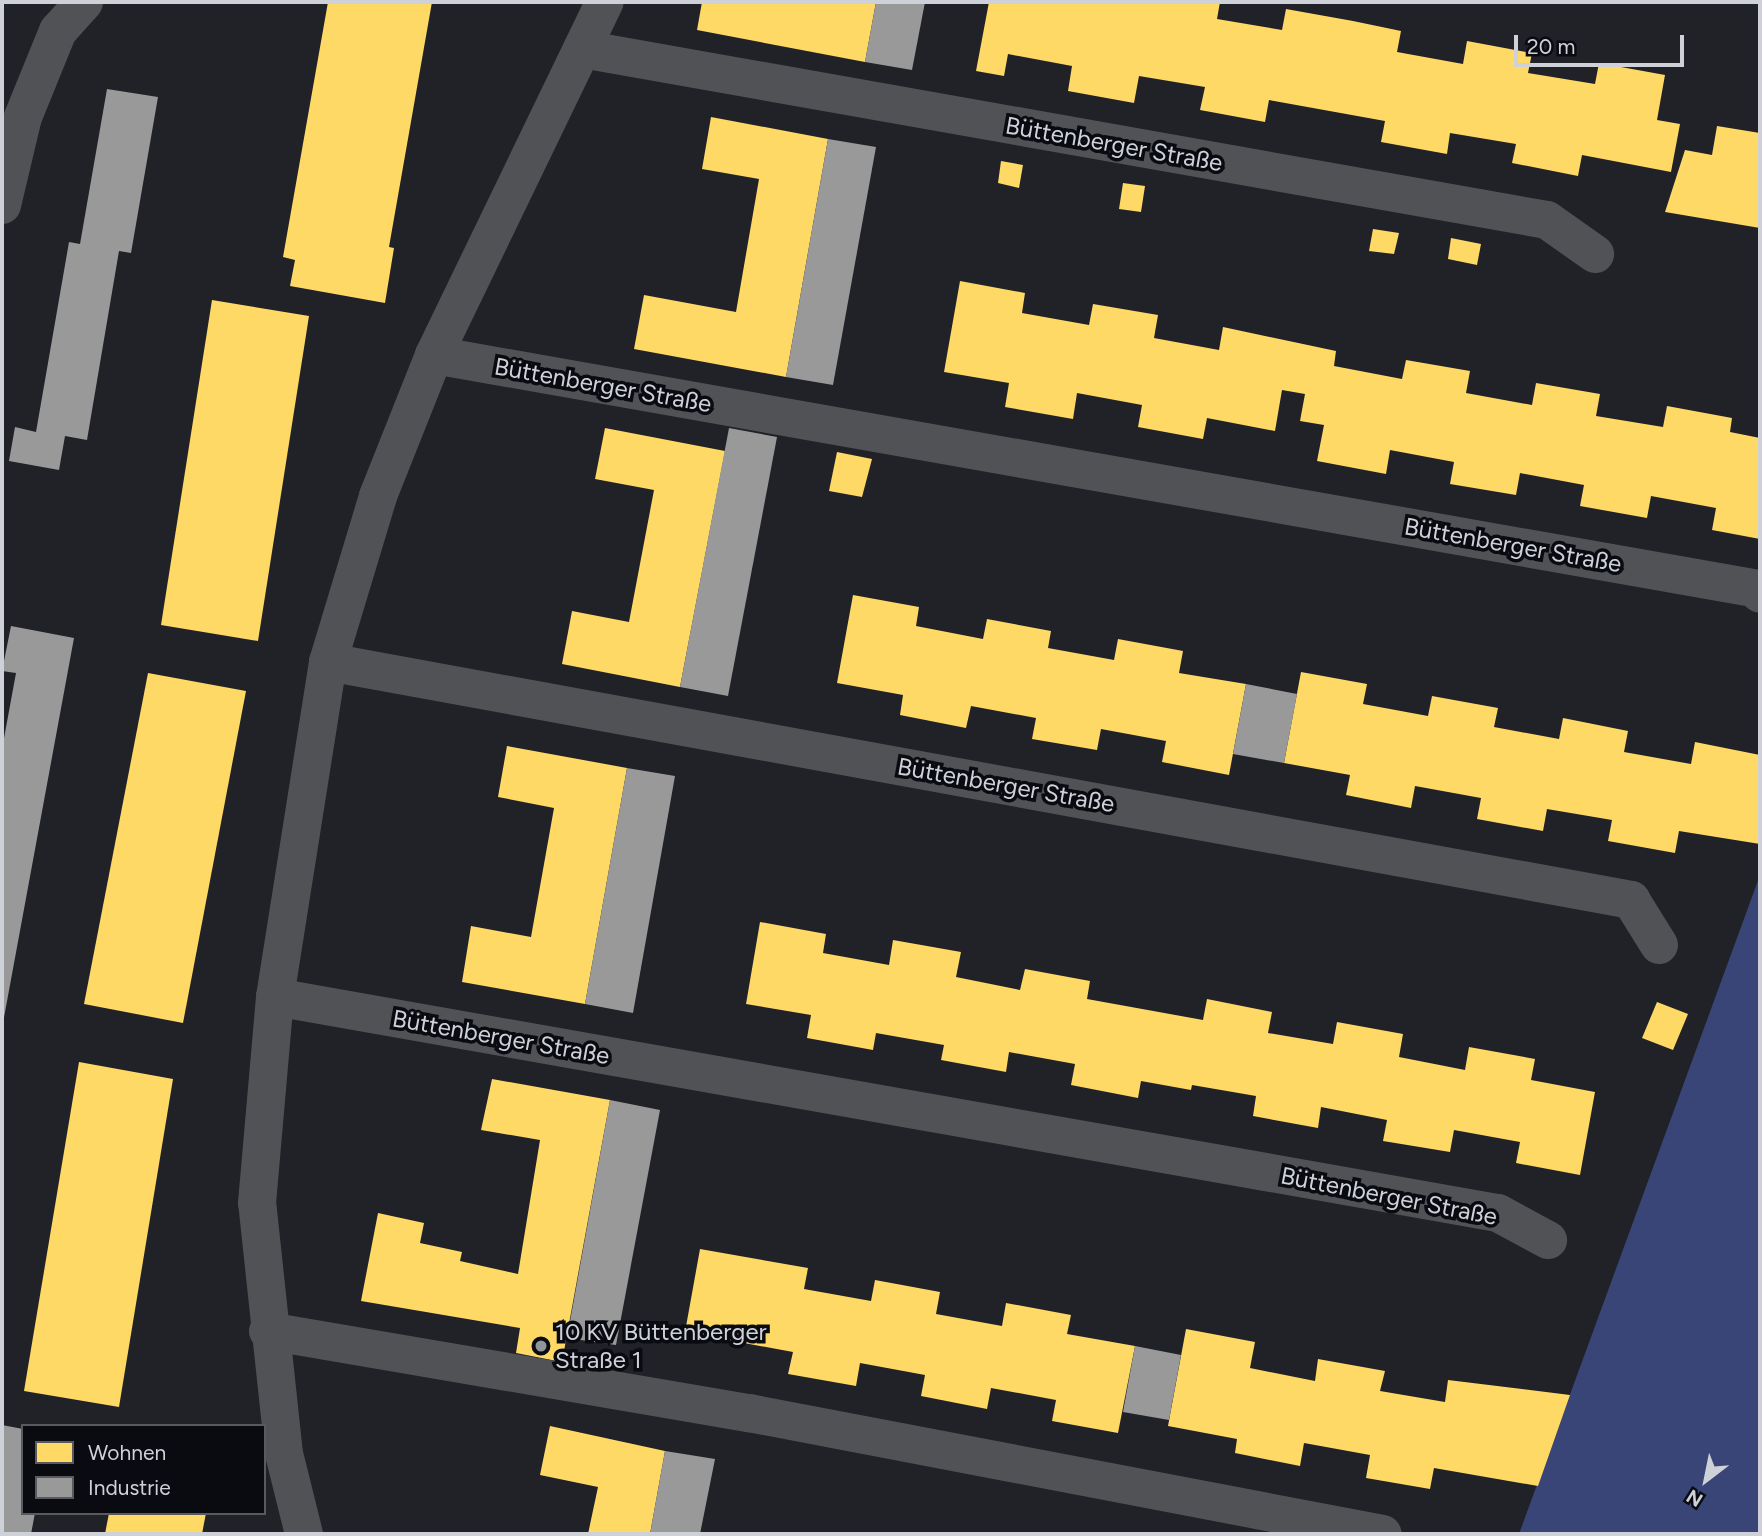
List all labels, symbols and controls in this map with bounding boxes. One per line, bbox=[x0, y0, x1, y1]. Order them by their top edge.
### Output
scale bar bbox=[1517, 21, 1687, 65]
text: 20 m bbox=[1527, 34, 1575, 59]
street label: Büttenberger Straße bbox=[1003, 111, 1225, 177]
street label: Büttenberger Straße bbox=[492, 352, 714, 418]
street label: Büttenberger Straße bbox=[1402, 512, 1624, 578]
street label: Büttenberger Straße bbox=[895, 752, 1117, 818]
street label: Büttenberger Straße bbox=[390, 1004, 612, 1070]
street label: Büttenberger Straße bbox=[1278, 1161, 1500, 1231]
place label: 10 KV Büttenberger Straße 1 bbox=[555, 1318, 767, 1374]
marker: 10 KV Büttenberger Straße 1 bbox=[533, 1338, 549, 1354]
legend bbox=[21, 1424, 266, 1515]
text: Wohnen bbox=[88, 1440, 166, 1465]
north arrow bbox=[1671, 1445, 1741, 1515]
text: Industrie bbox=[88, 1475, 171, 1500]
text: N bbox=[1682, 1485, 1707, 1512]

